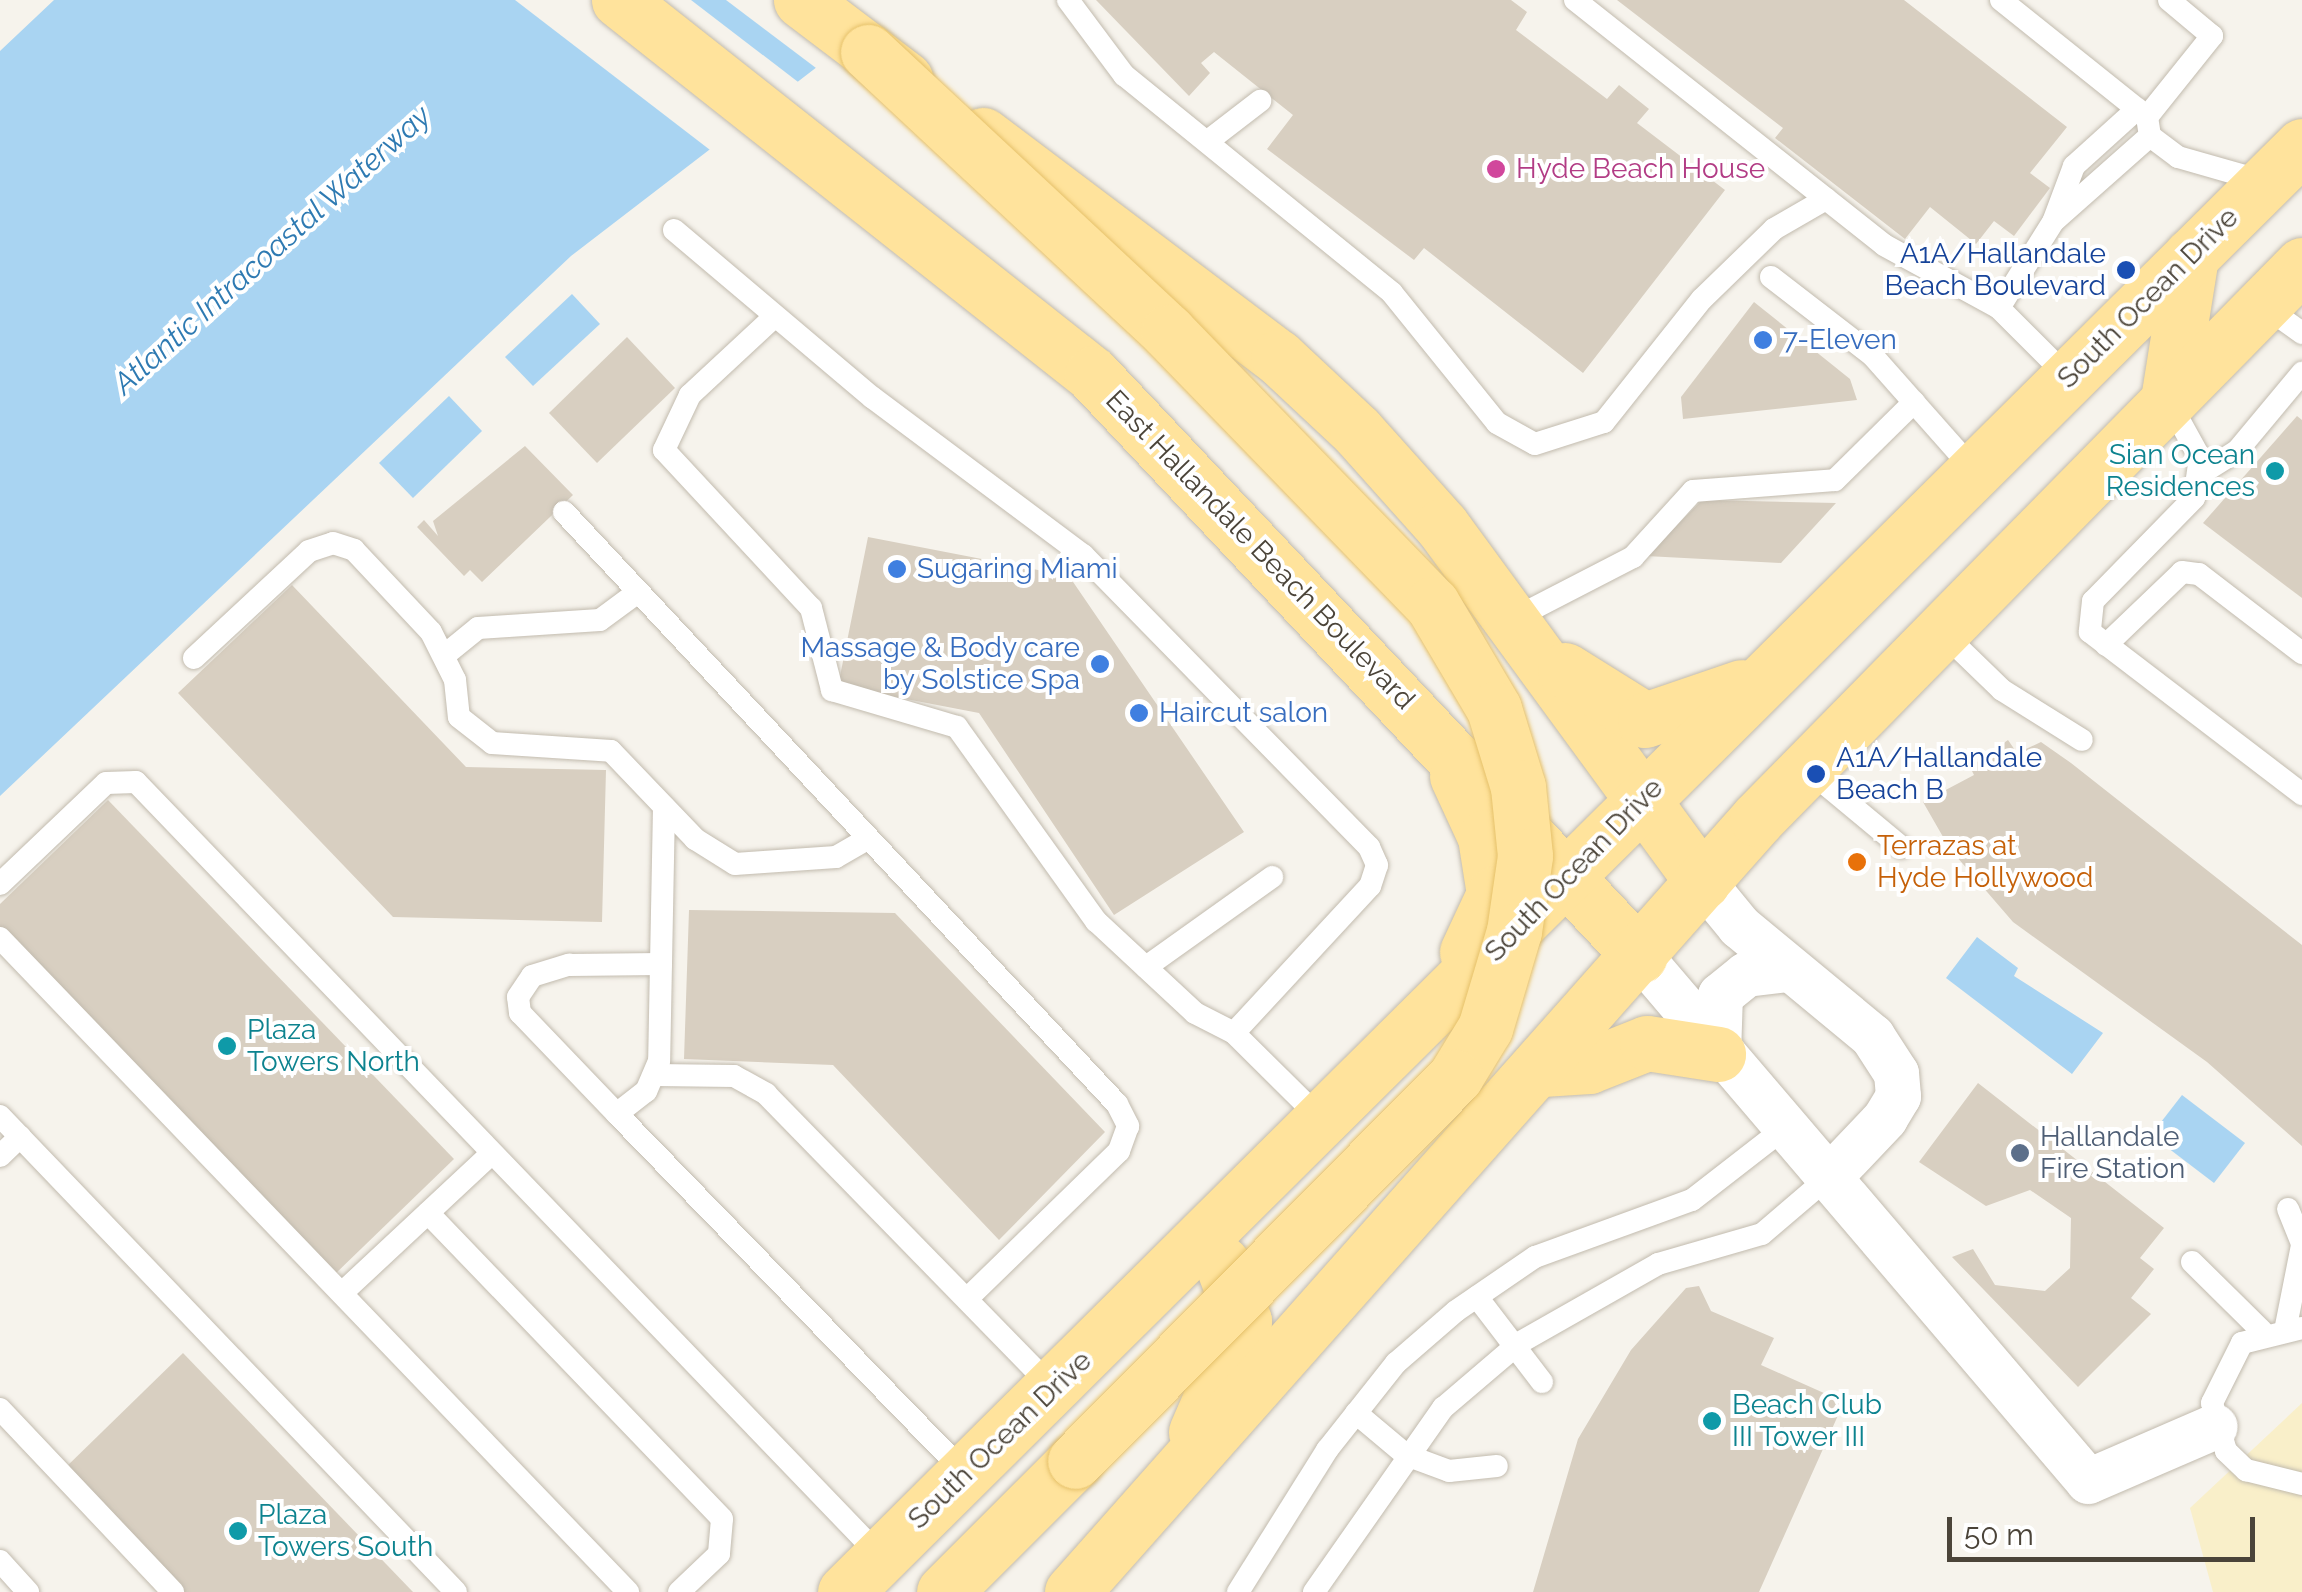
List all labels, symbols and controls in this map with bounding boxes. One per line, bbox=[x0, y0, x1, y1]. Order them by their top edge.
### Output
water label: Atlantic Intracoastal Waterway bbox=[105, 98, 439, 402]
place label: Hyde Beach House bbox=[1516, 152, 1765, 186]
marker: Hyde Beach House bbox=[1485, 158, 1507, 180]
street label: South Ocean Drive bbox=[2051, 201, 2245, 395]
place label: A1A/Hallandale Beach Boulevard bbox=[1885, 237, 2106, 303]
marker: A1A/Hallandale Beach Boulevard bbox=[2115, 259, 2137, 281]
place label: 7-Eleven bbox=[1783, 323, 1897, 357]
marker: 7-Eleven bbox=[1752, 329, 1774, 351]
street label: East Hallandale Beach Boulevard bbox=[1098, 384, 1422, 716]
place label: Sian Ocean Residences bbox=[2106, 438, 2255, 504]
marker: Sian Ocean Residences bbox=[2264, 460, 2286, 482]
place label: Sugaring Miami bbox=[917, 552, 1118, 586]
marker: Sugaring Miami bbox=[886, 558, 908, 580]
place label: Massage & Body care by Solstice Spa bbox=[800, 631, 1080, 697]
marker: Massage & Body care by Solstice Spa bbox=[1089, 653, 1111, 675]
place label: Haircut salon bbox=[1159, 696, 1328, 730]
marker: Haircut salon bbox=[1128, 702, 1150, 724]
place label: A1A/Hallandale Beach B bbox=[1836, 741, 2042, 807]
marker: A1A/Hallandale Beach B bbox=[1805, 763, 1827, 785]
street label: South Ocean Drive bbox=[1478, 772, 1670, 968]
place label: Terrazas at Hyde Hollywood bbox=[1877, 829, 2093, 895]
marker: Terrazas at Hyde Hollywood bbox=[1846, 851, 1868, 873]
place label: Plaza Towers North bbox=[247, 1013, 420, 1079]
marker: Plaza Towers North bbox=[216, 1035, 238, 1057]
place label: Hallandale Fire Station bbox=[2040, 1120, 2185, 1186]
marker: Hallandale Fire Station bbox=[2009, 1142, 2031, 1164]
street label: South Ocean Drive bbox=[902, 1344, 1098, 1536]
place label: Beach Club III Tower III bbox=[1732, 1388, 1882, 1454]
marker: Beach Club III Tower III bbox=[1701, 1410, 1723, 1432]
scale bar bbox=[1952, 1497, 2260, 1559]
place label: Plaza Towers South bbox=[258, 1498, 433, 1564]
text: 50 m bbox=[1964, 1517, 2034, 1552]
marker: Plaza Towers South bbox=[227, 1520, 249, 1542]

